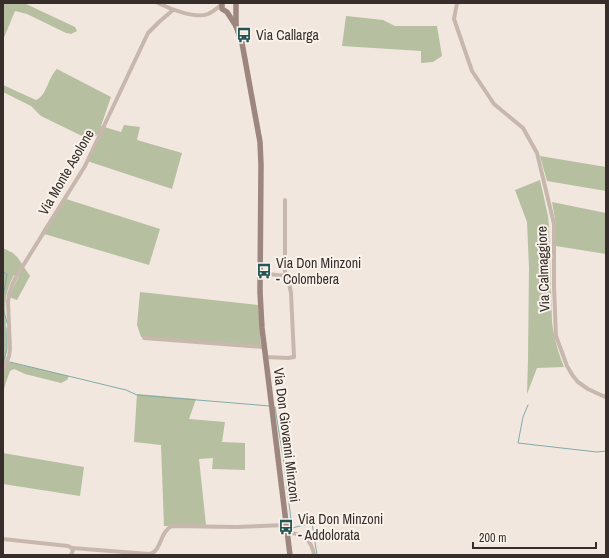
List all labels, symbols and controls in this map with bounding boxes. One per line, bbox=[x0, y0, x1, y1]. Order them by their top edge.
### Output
bus stop icon: Via Callarga bbox=[235, 26, 253, 44]
place label: Via Callarga bbox=[256, 26, 320, 44]
street label: Via Monte Asolone bbox=[34, 126, 98, 218]
street label: Via Calmaggiore bbox=[533, 226, 553, 312]
place label: Via Don Minzoni - Colombera bbox=[276, 254, 361, 288]
bus stop icon: Via Don Minzoni - Colombera bbox=[255, 262, 273, 280]
street label: Via Don Giovanni Minzoni bbox=[270, 367, 304, 503]
place label: Via Don Minzoni - Addolorata bbox=[298, 510, 383, 544]
bus stop icon: Via Don Minzoni - Addolorata bbox=[277, 518, 295, 536]
scale bar bbox=[473, 524, 596, 550]
text: 200 m bbox=[479, 530, 506, 546]

